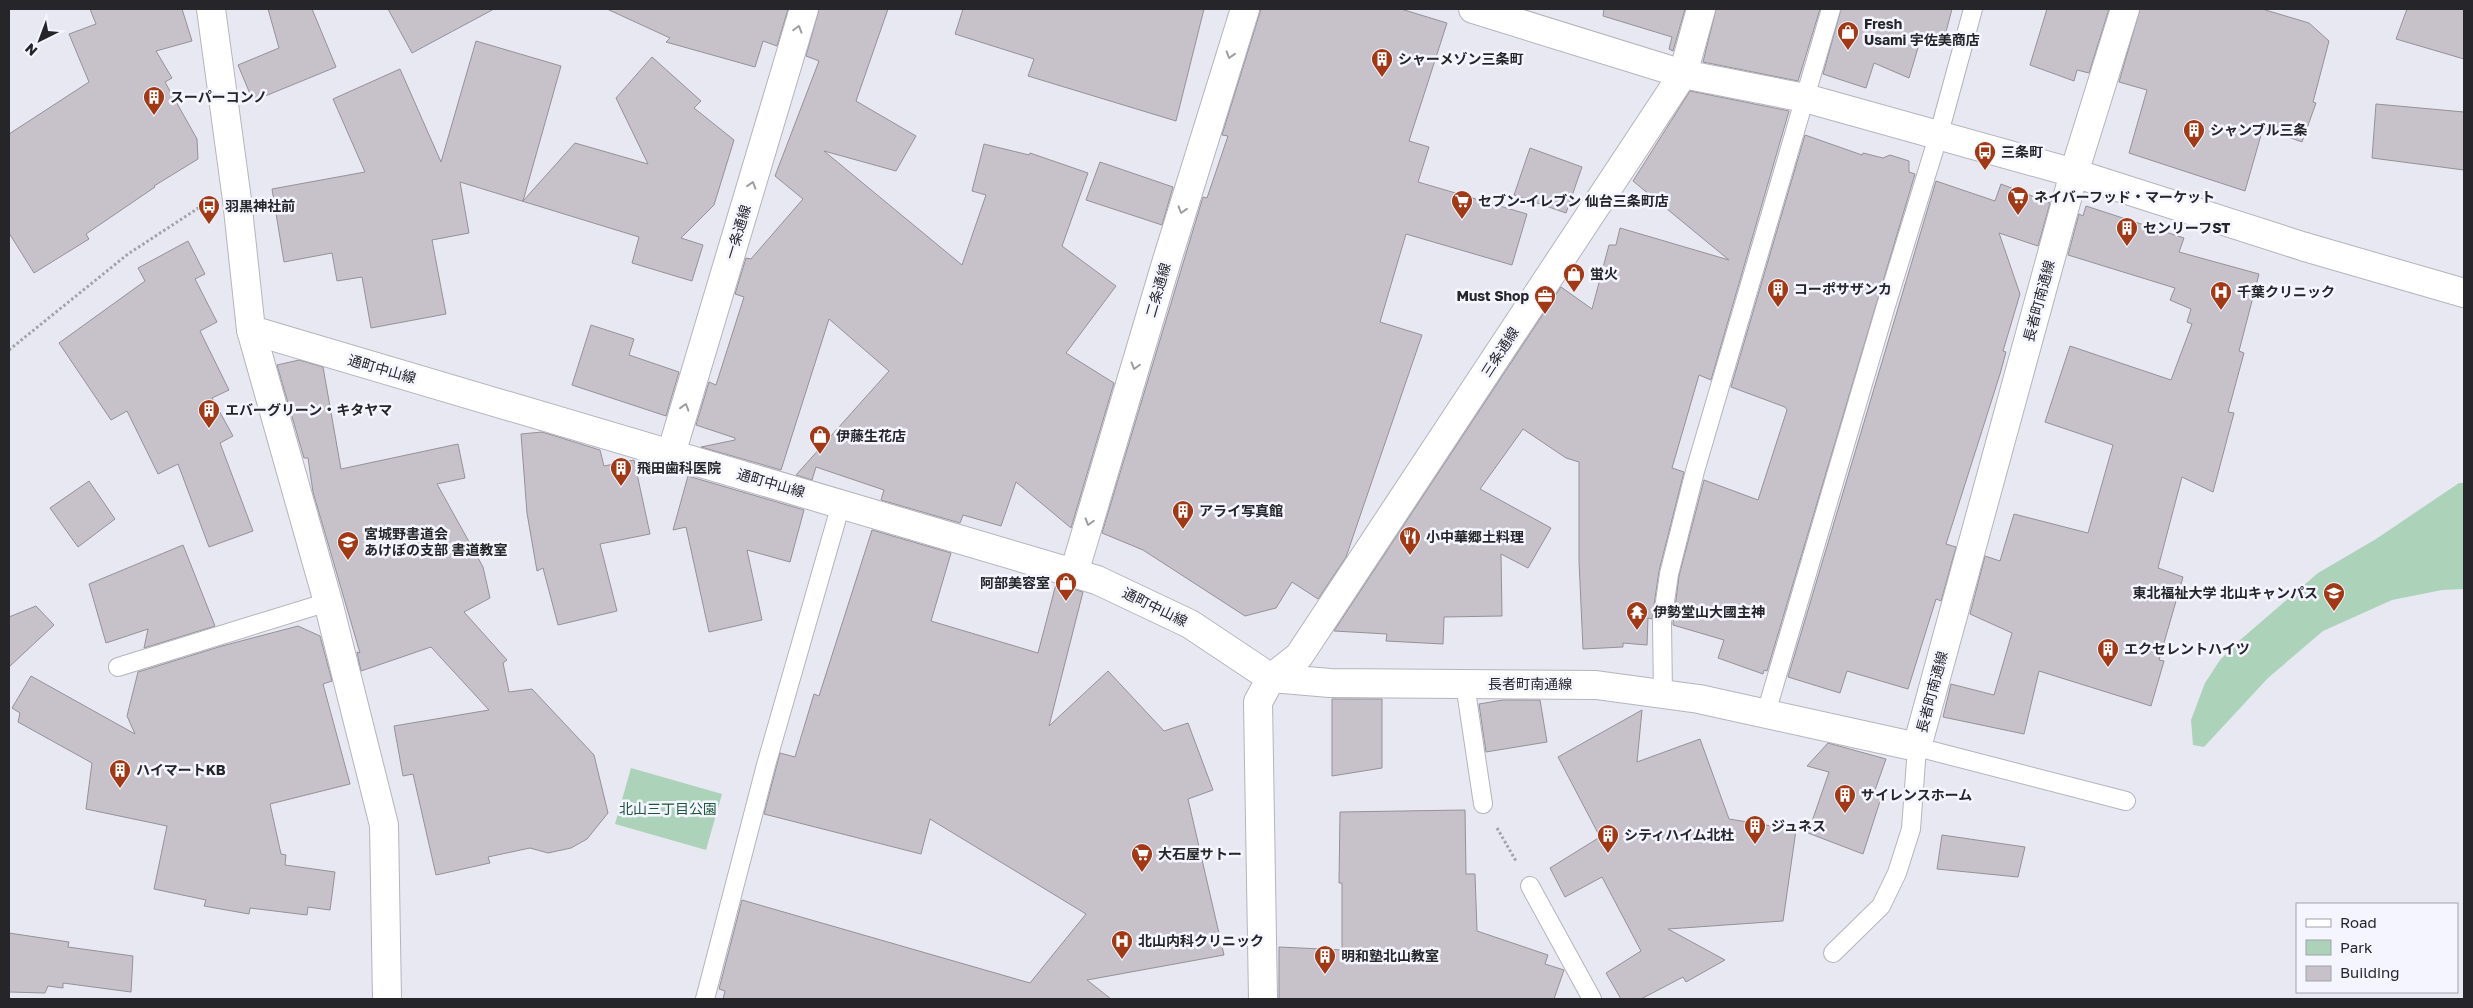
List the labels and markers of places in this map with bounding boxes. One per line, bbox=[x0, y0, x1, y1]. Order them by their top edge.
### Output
place label: Fresh Usami 宇佐美商店 bbox=[1864, 15, 1980, 48]
shop icon: Fresh Usami 宇佐美商店 bbox=[1836, 20, 1860, 51]
building icon: シャーメゾン三条町 bbox=[1370, 47, 1394, 78]
place label: シャーメゾン三条町 bbox=[1398, 50, 1523, 67]
building icon: スーパーコンノ bbox=[142, 85, 166, 116]
place label: スーパーコンノ bbox=[170, 88, 267, 105]
building icon: シャンブル三条 bbox=[2182, 118, 2206, 149]
place label: シャンブル三条 bbox=[2210, 121, 2308, 138]
bus stop icon: 三条町 bbox=[1973, 140, 1997, 171]
place label: 三条町 bbox=[2001, 143, 2043, 160]
supermarket icon: ネイバーフッド・マーケット bbox=[2006, 185, 2030, 216]
place label: ネイバーフッド・マーケット bbox=[2034, 188, 2215, 205]
supermarket icon: セブン-イレブン 仙台三条町店 bbox=[1450, 189, 1474, 220]
place label: セブン-イレブン 仙台三条町店 bbox=[1478, 192, 1669, 209]
bus stop icon: 羽黒神社前 bbox=[197, 194, 221, 225]
place label: 羽黒神社前 bbox=[225, 197, 295, 214]
building icon: センリーフST bbox=[2115, 216, 2139, 247]
place label: センリーフST bbox=[2143, 219, 2230, 236]
shop icon: 蛍火 bbox=[1562, 262, 1586, 293]
place label: 蛍火 bbox=[1590, 265, 1618, 282]
building icon: コーポサザンカ bbox=[1766, 277, 1790, 308]
place label: コーポサザンカ bbox=[1794, 280, 1892, 297]
hospital icon: 千葉クリニック bbox=[2209, 280, 2233, 311]
place label: 千葉クリニック bbox=[2237, 283, 2335, 300]
office icon: Must Shop bbox=[1533, 284, 1557, 315]
place label: Must Shop bbox=[1456, 287, 1529, 304]
building icon: エバーグリーン・キタヤマ bbox=[197, 398, 221, 429]
place label: エバーグリーン・キタヤマ bbox=[225, 401, 392, 418]
shop icon: 伊藤生花店 bbox=[808, 424, 832, 455]
place label: 伊藤生花店 bbox=[836, 427, 906, 444]
building icon: 飛田歯科医院 bbox=[609, 456, 633, 487]
place label: 飛田歯科医院 bbox=[637, 459, 721, 476]
building icon: アライ写真館 bbox=[1171, 499, 1195, 530]
place label: アライ写真館 bbox=[1199, 502, 1283, 519]
place label: 宮城野書道会 あけぼの支部 書道教室 bbox=[364, 525, 508, 558]
restaurant icon: 小中華郷土料理 bbox=[1398, 525, 1422, 556]
place label: 小中華郷土料理 bbox=[1426, 528, 1524, 545]
school or university icon: 宮城野書道会 あけぼの支部 書道教室 bbox=[336, 530, 360, 561]
shop icon: 阿部美容室 bbox=[1054, 571, 1078, 602]
place label: 阿部美容室 bbox=[980, 574, 1050, 591]
school or university icon: 東北福祉大学 北山キャンパス bbox=[2322, 581, 2346, 612]
place label: 東北福祉大学 北山キャンパス bbox=[2133, 584, 2318, 601]
temple icon: 伊勢堂山大國主神 bbox=[1625, 600, 1649, 631]
place label: 伊勢堂山大國主神 bbox=[1653, 603, 1765, 620]
building icon: エクセレントハイツ bbox=[2096, 637, 2120, 668]
place label: エクセレントハイツ bbox=[2124, 640, 2250, 657]
building icon: ハイマートKB bbox=[108, 758, 132, 789]
place label: ハイマートKB bbox=[136, 761, 226, 778]
building icon: サイレンスホーム bbox=[1833, 783, 1857, 814]
place label: サイレンスホーム bbox=[1861, 786, 1972, 803]
building icon: ジュネス bbox=[1743, 814, 1767, 845]
place label: ジュネス bbox=[1771, 817, 1826, 834]
building icon: シティハイム北杜 bbox=[1596, 823, 1620, 854]
place label: シティハイム北杜 bbox=[1624, 826, 1735, 843]
supermarket icon: 大石屋サトー bbox=[1130, 842, 1154, 873]
place label: 大石屋サトー bbox=[1158, 845, 1242, 862]
hospital icon: 北山内科クリニック bbox=[1110, 929, 1134, 960]
place label: 北山内科クリニック bbox=[1138, 932, 1264, 949]
building icon: 明和塾北山教室 bbox=[1313, 944, 1337, 975]
place label: 明和塾北山教室 bbox=[1341, 947, 1439, 964]

